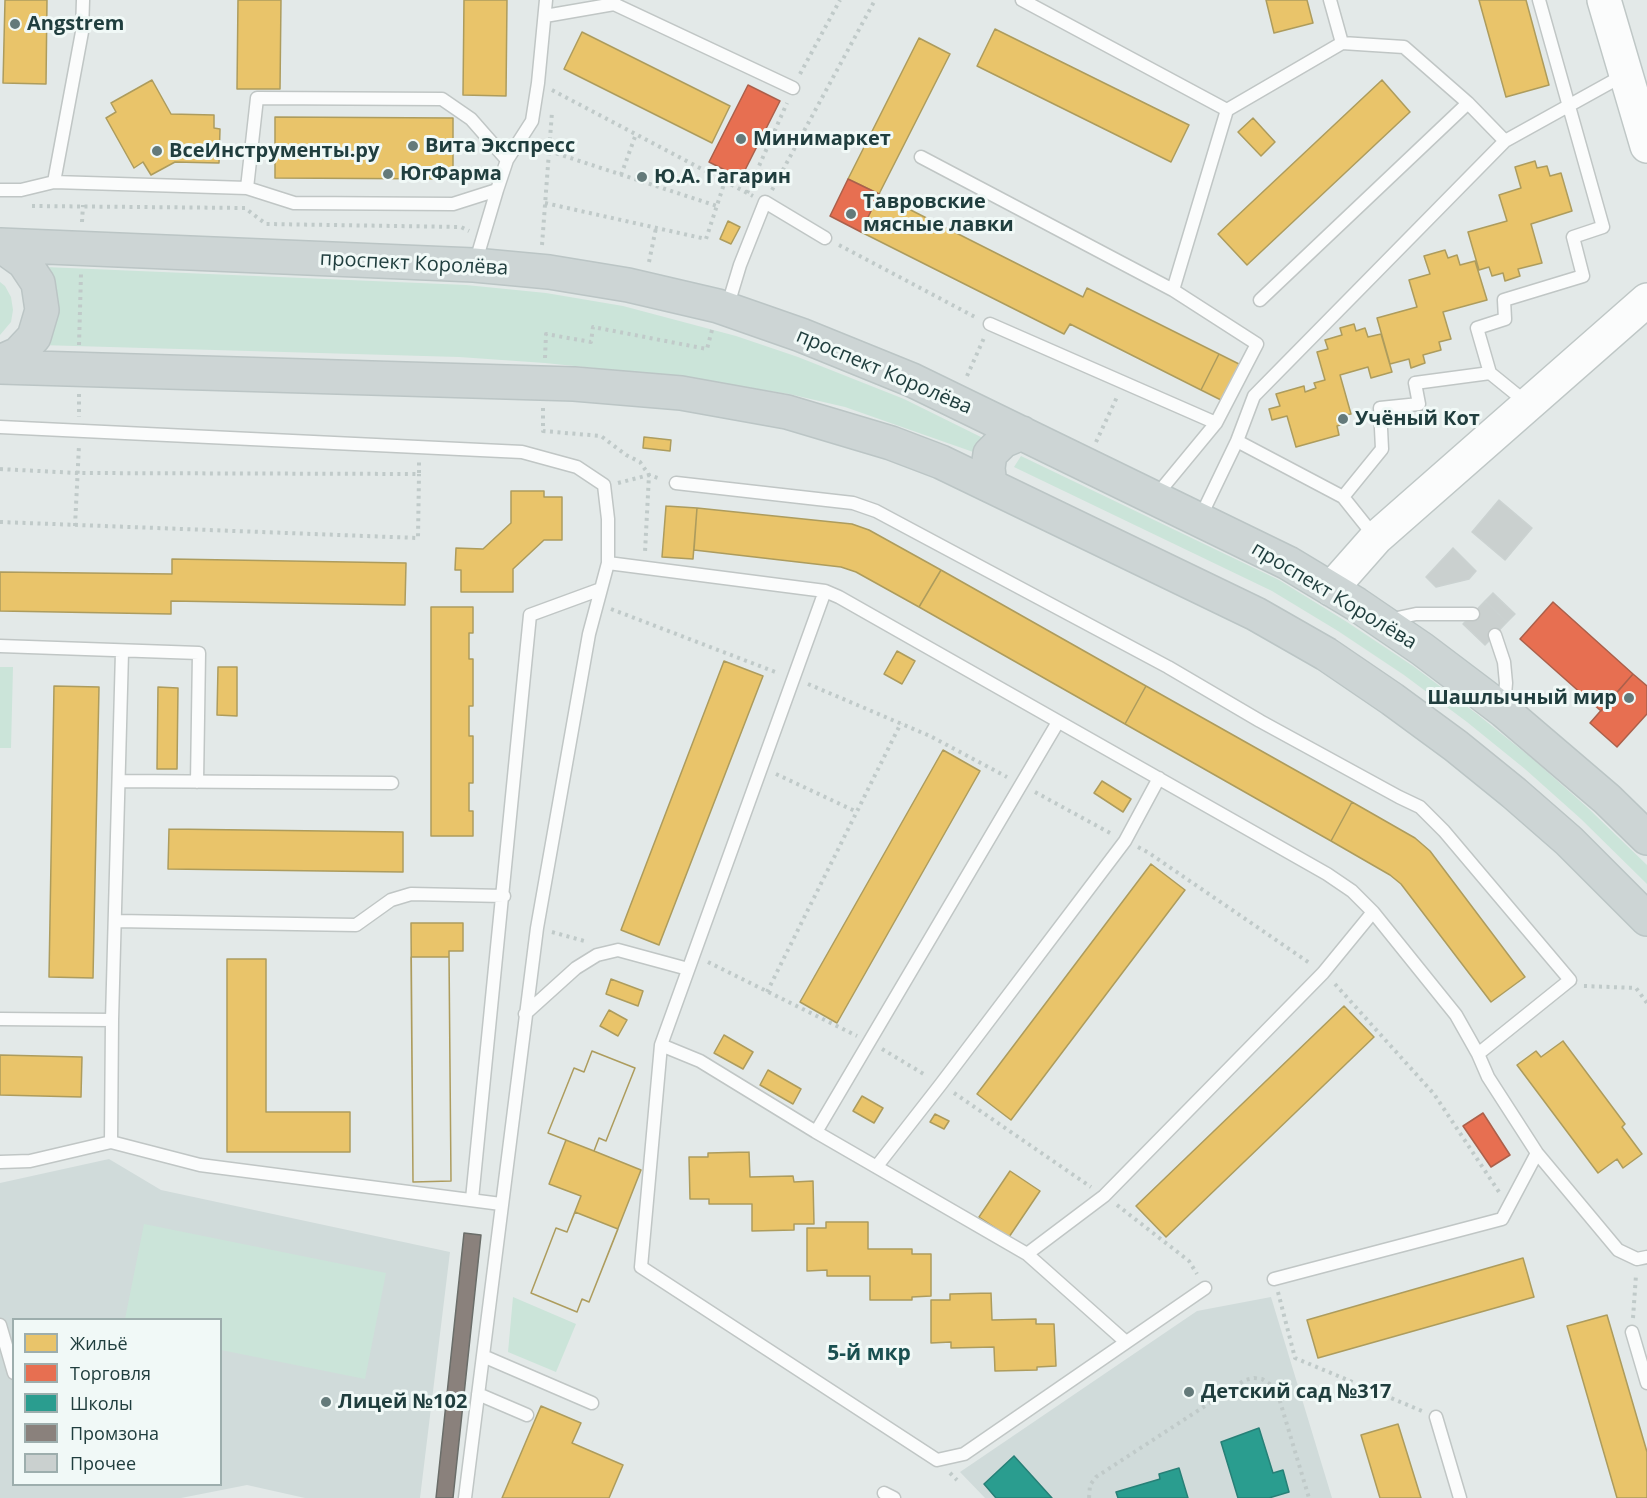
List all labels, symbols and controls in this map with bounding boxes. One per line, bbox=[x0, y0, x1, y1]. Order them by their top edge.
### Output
place label: Angstrem bbox=[27, 12, 124, 36]
marker: Angstrem bbox=[8, 17, 22, 31]
place label: Минимаркет bbox=[753, 127, 891, 151]
marker: Минимаркет bbox=[734, 132, 748, 146]
place label: Вита Экспресс bbox=[425, 134, 575, 158]
place label: ВсеИнструменты.ру bbox=[169, 139, 379, 163]
marker: Вита Экспресс bbox=[406, 139, 420, 153]
marker: ВсеИнструменты.ру bbox=[150, 144, 164, 158]
place label: ЮгФарма bbox=[400, 162, 502, 186]
place label: Ю.А. Гагарин bbox=[654, 165, 791, 189]
marker: ЮгФарма bbox=[381, 167, 395, 181]
marker: Ю.А. Гагарин bbox=[635, 170, 649, 184]
place label: Тавровские мясные лавки bbox=[863, 190, 1014, 237]
marker: Тавровские мясные лавки bbox=[844, 207, 858, 221]
street label: проспект Королёва bbox=[319, 247, 509, 281]
street label: проспект Королёва bbox=[793, 324, 975, 420]
place label: Учёный Кот bbox=[1355, 407, 1480, 431]
marker: Учёный Кот bbox=[1336, 412, 1350, 426]
street label: проспект Королёва bbox=[1247, 537, 1421, 655]
place label: Шашлычный мир bbox=[1427, 686, 1617, 710]
marker: Шашлычный мир bbox=[1622, 691, 1636, 705]
legend bbox=[12, 1318, 222, 1486]
text: Жильё bbox=[70, 1331, 128, 1355]
district label: 5-й мкр bbox=[827, 1341, 911, 1367]
text: Торговля bbox=[70, 1361, 151, 1385]
place label: Детский сад №317 bbox=[1201, 1380, 1392, 1404]
marker: Детский сад №317 bbox=[1182, 1385, 1196, 1399]
place label: Лицей №102 bbox=[338, 1390, 467, 1414]
text: Школы bbox=[70, 1391, 133, 1415]
marker: Лицей №102 bbox=[319, 1395, 333, 1409]
text: Промзона bbox=[70, 1421, 159, 1445]
text: Прочее bbox=[70, 1451, 136, 1475]

